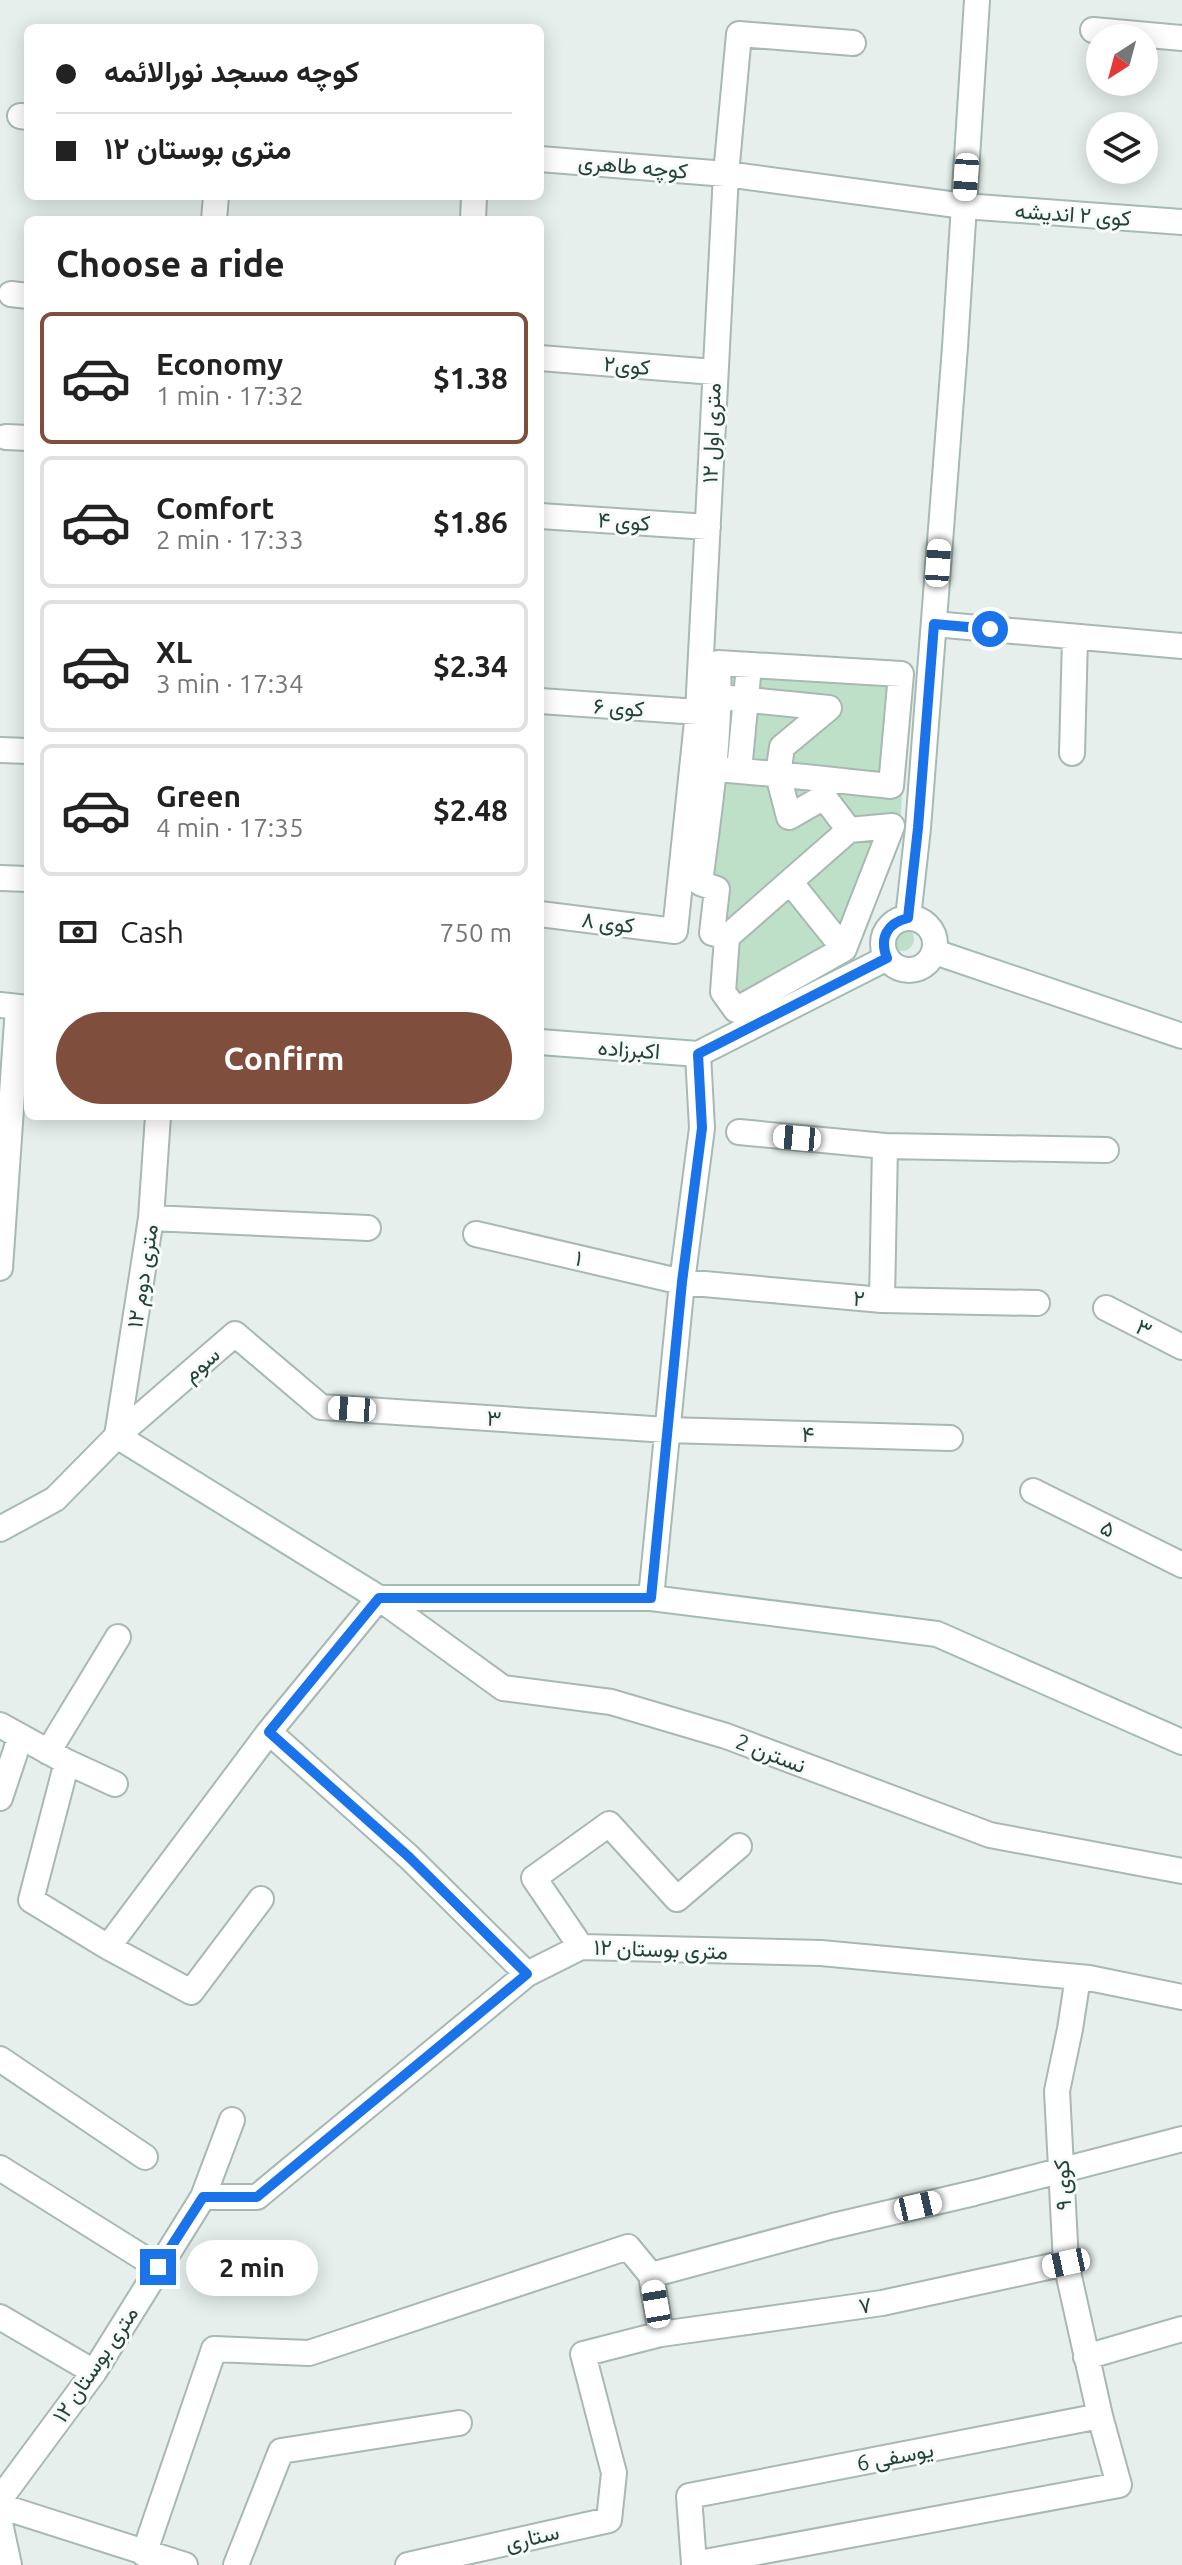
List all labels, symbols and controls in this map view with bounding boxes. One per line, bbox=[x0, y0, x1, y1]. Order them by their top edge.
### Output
north arrow bbox=[1086, 24, 1158, 96]
map controls bbox=[1086, 24, 1158, 184]
text: کوچه مسجد نورالائمه bbox=[104, 54, 359, 88]
button: layers bbox=[1086, 112, 1158, 184]
text: ۱۲ متری بوستان bbox=[104, 131, 292, 165]
street label: کوچه طاهری bbox=[577, 148, 689, 186]
car bbox=[952, 152, 980, 202]
street label: کوی ۲ اندیشه bbox=[1014, 197, 1132, 232]
text: Choose a ride bbox=[56, 243, 285, 284]
icon: car bbox=[60, 342, 132, 414]
text: Economy bbox=[156, 347, 283, 381]
street label: کوی۲ bbox=[603, 350, 652, 381]
text: $1.38 bbox=[433, 361, 508, 395]
text: 1 min · 17:32 bbox=[156, 381, 304, 410]
street label: ۱۲ متری اول bbox=[696, 382, 727, 484]
icon: car bbox=[60, 486, 132, 558]
text: Comfort bbox=[156, 491, 274, 525]
text: $1.86 bbox=[433, 505, 508, 539]
street label: کوی ۴ bbox=[597, 506, 651, 537]
text: 2 min · 17:33 bbox=[156, 525, 304, 554]
car bbox=[924, 538, 952, 588]
route start bbox=[972, 611, 1008, 647]
icon: car bbox=[60, 630, 132, 702]
text: XL bbox=[156, 635, 192, 669]
text: $2.34 bbox=[433, 649, 508, 683]
text: 3 min · 17:34 bbox=[156, 669, 304, 698]
street label: کوی ۶ bbox=[593, 692, 645, 723]
icon: car bbox=[60, 774, 132, 846]
text: Green bbox=[156, 779, 241, 813]
text: $2.48 bbox=[433, 793, 508, 827]
text: 4 min · 17:35 bbox=[156, 813, 304, 842]
street label: کوی ۸ bbox=[580, 906, 636, 939]
icon: cash bbox=[56, 910, 100, 954]
text: Cash bbox=[120, 915, 184, 949]
text: 750 m bbox=[440, 918, 512, 947]
button: Confirm bbox=[56, 1012, 512, 1104]
street label: اکبرزاده bbox=[597, 1034, 661, 1065]
car bbox=[772, 1124, 822, 1152]
street label: ۱۲ متری دوم bbox=[121, 1222, 165, 1330]
street label: ۱ bbox=[573, 1245, 585, 1270]
street label: ۲ bbox=[852, 1285, 866, 1310]
street label: ۳ bbox=[1132, 1313, 1156, 1342]
street label: سوم bbox=[177, 1341, 226, 1389]
car bbox=[327, 1395, 377, 1423]
street label: ۳ bbox=[486, 1405, 502, 1430]
street label: ۴ bbox=[801, 1421, 815, 1446]
street label: ۵ bbox=[1097, 1513, 1120, 1542]
street label: نسترن 2 bbox=[732, 1728, 810, 1779]
street label: ۱۲ متری بوستان bbox=[593, 1934, 729, 1965]
street label: کوی ۹ bbox=[1048, 2159, 1077, 2211]
car bbox=[892, 2189, 944, 2223]
callout: 2 min bbox=[186, 2239, 318, 2295]
car bbox=[1040, 2246, 1092, 2280]
route end bbox=[140, 2249, 176, 2285]
text: 2 min bbox=[219, 2253, 285, 2282]
car bbox=[640, 2278, 672, 2330]
street label: ۷ bbox=[857, 2291, 873, 2318]
street label: ۱۲ متری بوستان bbox=[47, 2301, 144, 2427]
street label: یوسفی 6 bbox=[854, 2436, 936, 2477]
street label: ستاری bbox=[502, 2518, 562, 2557]

